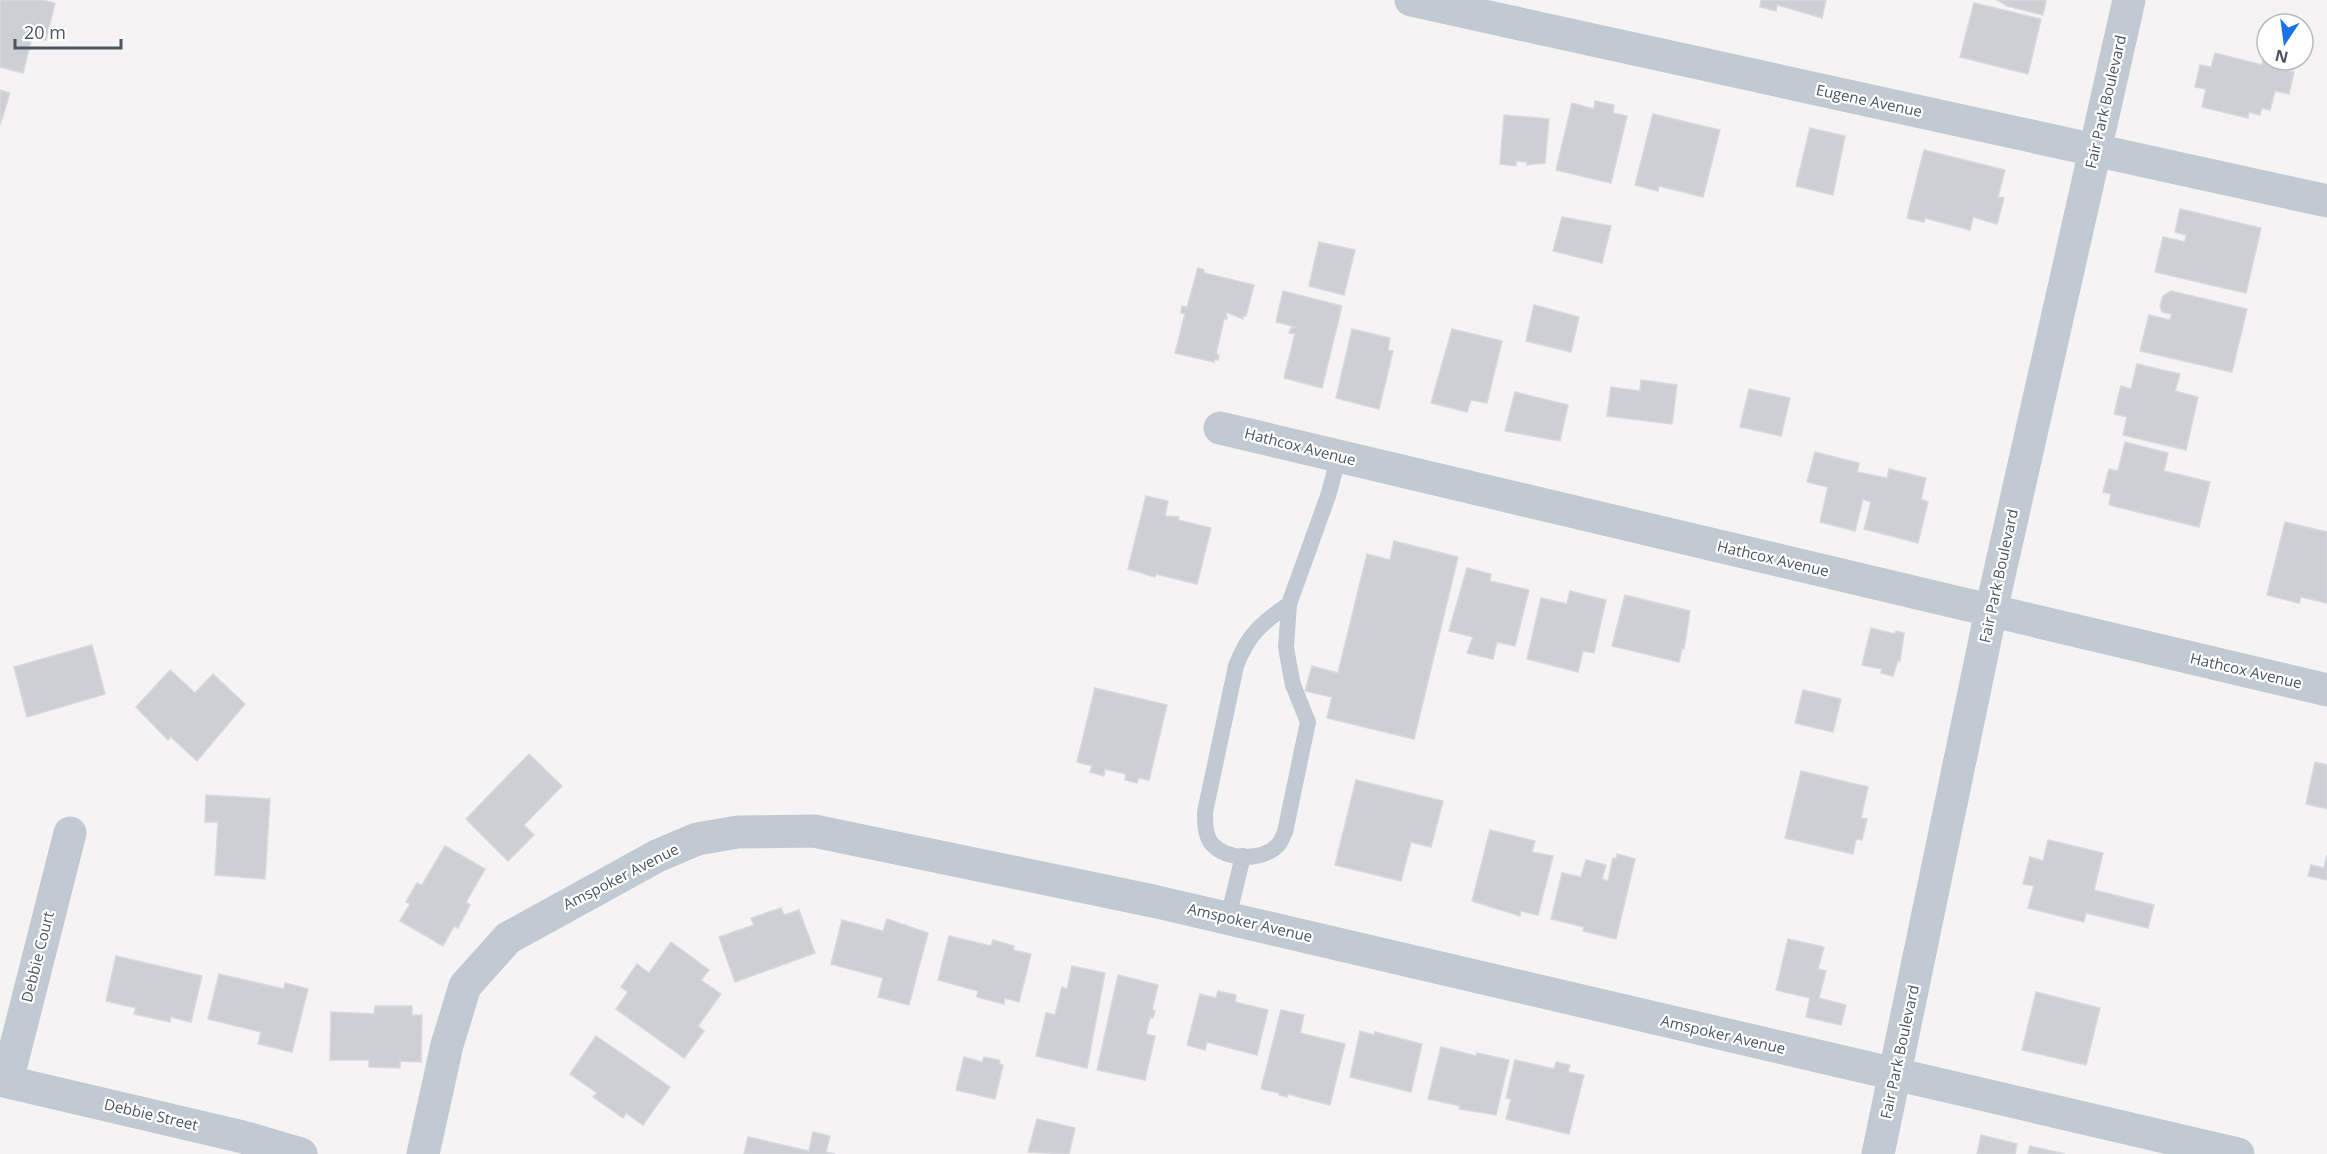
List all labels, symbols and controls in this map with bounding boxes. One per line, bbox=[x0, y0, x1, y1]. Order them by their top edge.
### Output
scale bar bbox=[15, 12, 122, 50]
north arrow bbox=[2255, 12, 2315, 72]
text: 20 m bbox=[24, 20, 66, 44]
street label: Fair Park Boulevard bbox=[2080, 33, 2130, 170]
text: N bbox=[2273, 44, 2290, 69]
street label: Eugene Avenue bbox=[1814, 79, 1924, 121]
street label: Hathcox Avenue bbox=[1242, 423, 1358, 470]
street label: Fair Park Boulevard bbox=[1974, 507, 2022, 645]
street label: Hathcox Avenue bbox=[1715, 535, 1831, 581]
street label: Hathcox Avenue bbox=[2188, 647, 2304, 693]
street label: Amspoker Avenue bbox=[559, 838, 682, 914]
street label: Amspoker Avenue bbox=[1186, 898, 1314, 946]
street label: Debbie Court bbox=[16, 909, 58, 1004]
street label: Fair Park Boulevard bbox=[1875, 983, 1923, 1121]
street label: Amspoker Avenue bbox=[1659, 1010, 1787, 1058]
street label: Debbie Street bbox=[102, 1094, 200, 1135]

